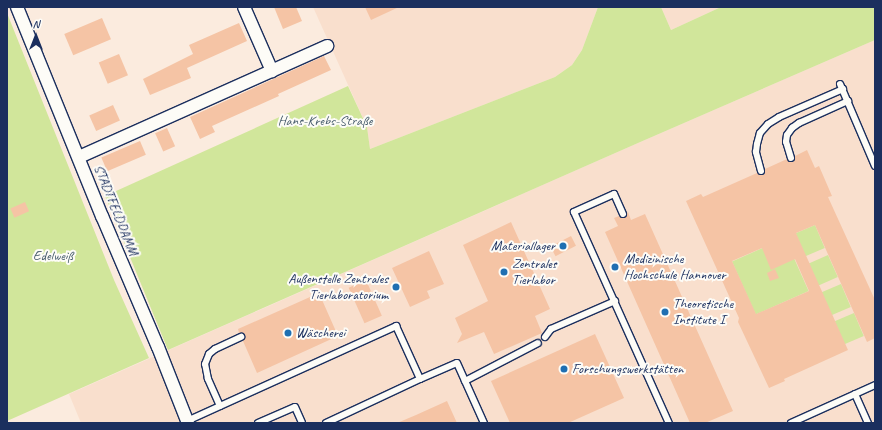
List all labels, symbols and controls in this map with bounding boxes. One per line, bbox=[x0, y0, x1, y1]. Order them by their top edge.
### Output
north arrow bbox=[16, 16, 56, 56]
text: N bbox=[33, 17, 39, 31]
park label: Hans-Krebs-Straße bbox=[278, 113, 372, 129]
street label: STADTFELDDAMM bbox=[90, 162, 142, 258]
place label: Materiallager bbox=[491, 238, 555, 254]
marker: Materiallager bbox=[558, 241, 568, 251]
park label: Edelweiß bbox=[33, 248, 73, 264]
place label: Medizinische Hochschule Hannover bbox=[624, 251, 725, 284]
place label: Zentrales Tierlabor bbox=[512, 256, 557, 288]
marker: Medizinische Hochschule Hannover bbox=[609, 261, 621, 273]
marker: Zentrales Tierlabor bbox=[499, 267, 509, 277]
place label: Außenstelle Zentrales Tierlaboratorium bbox=[288, 271, 388, 304]
marker: Außenstelle Zentrales Tierlaboratorium bbox=[391, 282, 401, 292]
place label: Theoretische Institute I bbox=[673, 296, 733, 328]
marker: Theoretische Institute I bbox=[660, 307, 670, 317]
place label: Wäscherei bbox=[296, 325, 345, 341]
marker: Wäscherei bbox=[283, 328, 293, 338]
place label: Forschungswerkstätten bbox=[572, 361, 683, 377]
marker: Forschungswerkstätten bbox=[559, 364, 569, 374]

